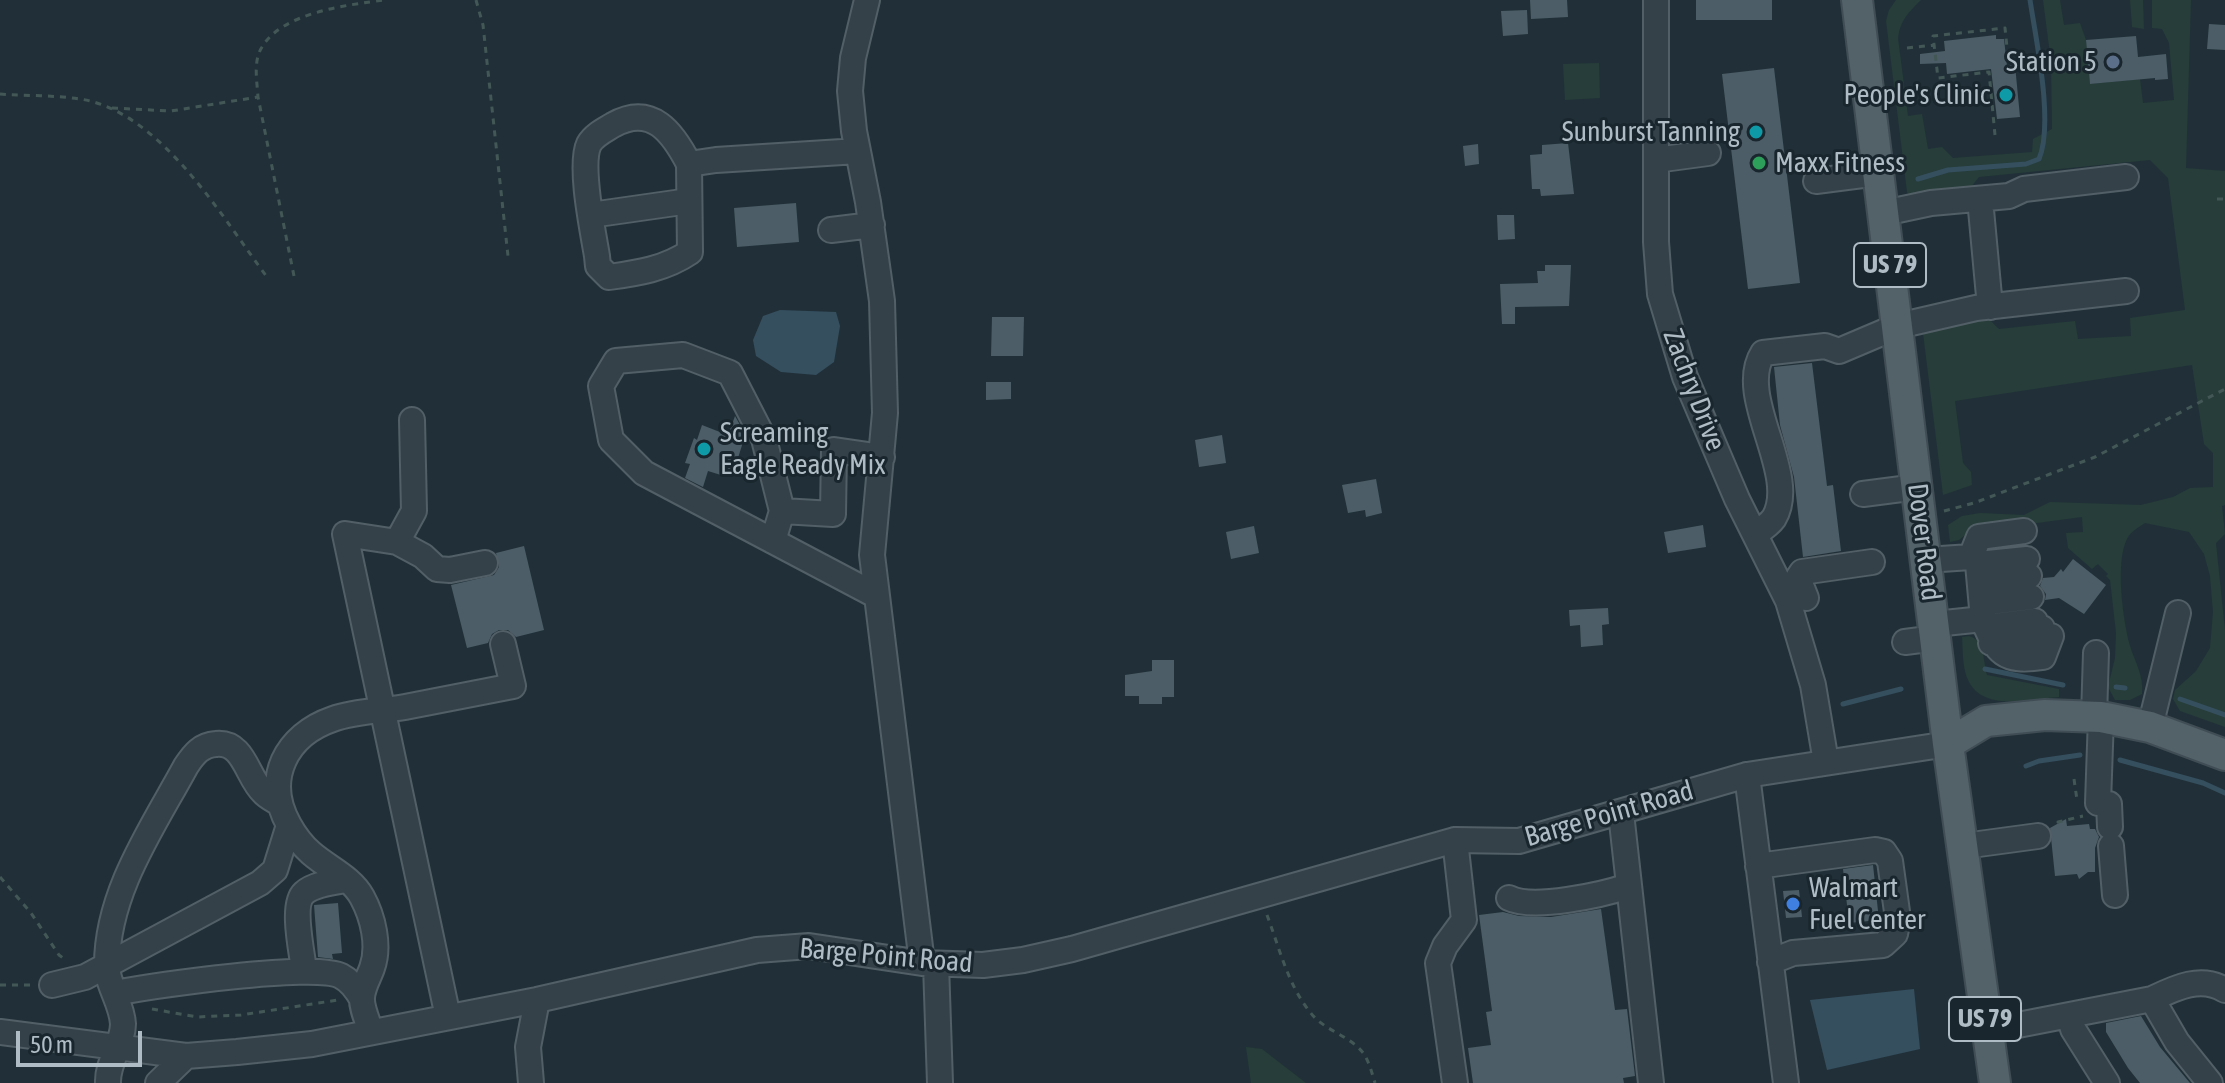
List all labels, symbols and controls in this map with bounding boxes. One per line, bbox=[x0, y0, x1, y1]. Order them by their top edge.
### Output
place label: Station 5 bbox=[2006, 45, 2097, 79]
marker: Station 5 bbox=[2104, 53, 2122, 71]
place label: People's Clinic bbox=[1843, 78, 1990, 112]
marker: People's Clinic bbox=[1997, 86, 2015, 104]
place label: Sunburst Tanning bbox=[1562, 115, 1740, 149]
marker: Sunburst Tanning bbox=[1747, 123, 1765, 141]
place label: Maxx Fitness bbox=[1775, 146, 1905, 180]
marker: Maxx Fitness bbox=[1750, 154, 1768, 172]
road number: US 79 bbox=[1854, 243, 1926, 287]
street label: Zachry Drive bbox=[1655, 324, 1733, 456]
place label: Screaming Eagle Ready Mix bbox=[720, 416, 886, 482]
marker: Screaming Eagle Ready Mix bbox=[695, 440, 713, 458]
street label: Dover Road bbox=[1900, 481, 1948, 603]
street label: Barge Point Road bbox=[1521, 774, 1697, 854]
place label: Walmart Fuel Center bbox=[1809, 871, 1925, 937]
marker: Walmart Fuel Center bbox=[1784, 895, 1802, 913]
street label: Barge Point Road bbox=[798, 932, 974, 980]
road number: US 79 bbox=[1949, 997, 2021, 1041]
scale bar bbox=[20, 1015, 146, 1065]
text: 50 m bbox=[30, 1031, 73, 1058]

